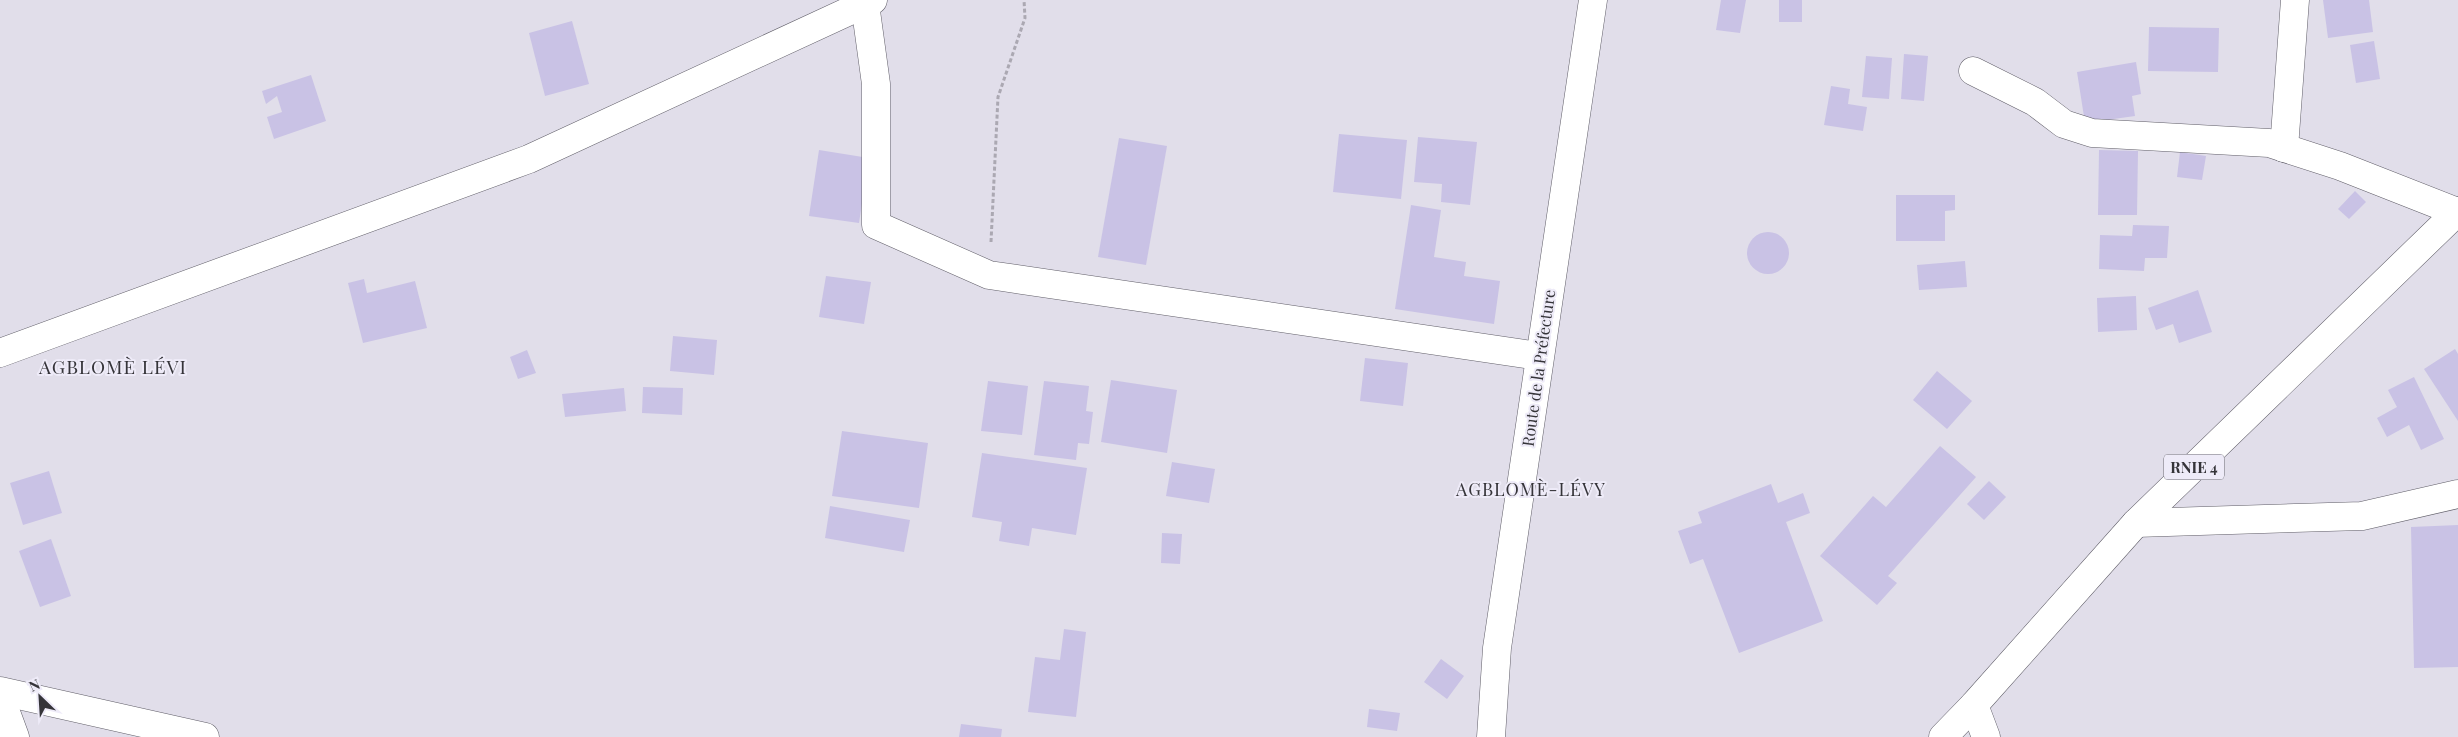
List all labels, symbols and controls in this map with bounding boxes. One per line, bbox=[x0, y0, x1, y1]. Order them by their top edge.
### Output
street label: Route de la Préfecture bbox=[1517, 288, 1559, 448]
district label: AGBLOMÈ LÉVI bbox=[38, 353, 187, 379]
road number: RNIE 4 bbox=[2164, 454, 2224, 480]
district label: AGBLOMÈ-LÉVY bbox=[1455, 477, 1606, 501]
north arrow bbox=[15, 672, 65, 722]
text: N bbox=[26, 674, 43, 696]

